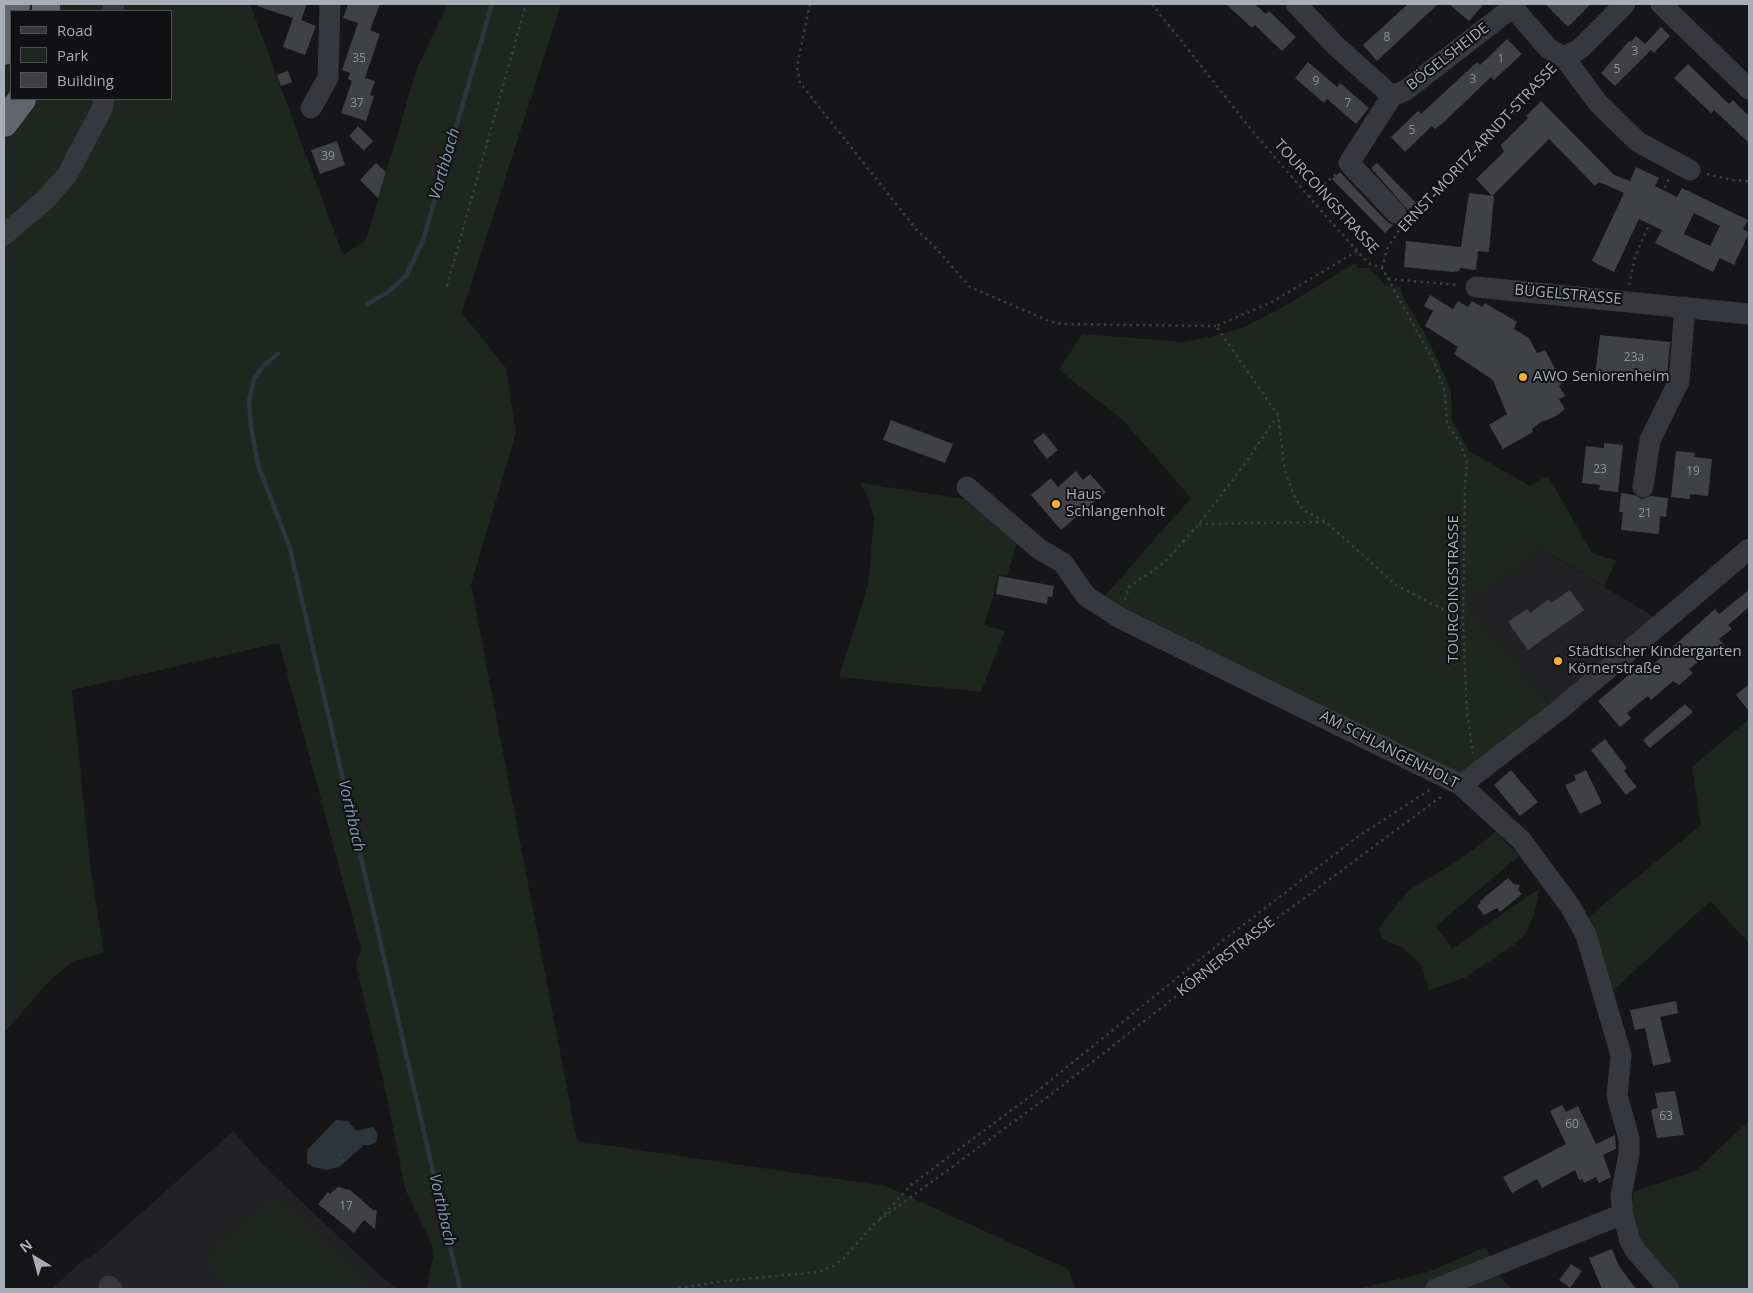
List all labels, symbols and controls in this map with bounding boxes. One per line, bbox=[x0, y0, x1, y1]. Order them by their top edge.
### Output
legend bbox=[10, 10, 172, 100]
street label: BÖGELSHEIDE bbox=[1403, 19, 1493, 95]
text: Road bbox=[57, 20, 93, 40]
house number: 8 bbox=[1384, 31, 1390, 45]
text: Park bbox=[57, 45, 88, 65]
house number: 3 bbox=[1632, 45, 1638, 59]
house number: 35 bbox=[352, 52, 366, 66]
house number: 1 bbox=[1498, 53, 1504, 67]
street label: ERNST-MORITZ-ARNDT-STRASSE bbox=[1395, 60, 1561, 236]
house number: 5 bbox=[1614, 63, 1620, 77]
text: Building bbox=[57, 70, 114, 90]
house number: 3 bbox=[1470, 73, 1476, 87]
house number: 9 bbox=[1313, 75, 1319, 89]
house number: 37 bbox=[350, 97, 364, 111]
house number: 7 bbox=[1345, 97, 1351, 111]
house number: 5 bbox=[1409, 124, 1415, 138]
water label: Vorthbach bbox=[426, 126, 464, 202]
street label: TOURCOINGSTRASSE bbox=[1270, 136, 1382, 258]
house number: 39 bbox=[321, 150, 335, 164]
street label: BÜGELSTRASSE bbox=[1514, 281, 1622, 309]
house number: 23a bbox=[1624, 351, 1644, 365]
place label: AWO Seniorenheim bbox=[1533, 368, 1670, 386]
marker: AWO Seniorenheim bbox=[1517, 371, 1529, 383]
house number: 23 bbox=[1593, 463, 1607, 477]
house number: 19 bbox=[1686, 465, 1700, 479]
place label: Haus Schlangenholt bbox=[1066, 486, 1165, 521]
marker: Haus Schlangenholt bbox=[1050, 498, 1062, 510]
house number: 21 bbox=[1638, 507, 1652, 521]
street label: TOURCOINGSTRASSE bbox=[1445, 515, 1463, 663]
place label: Städtischer Kindergarten Körnerstraße bbox=[1568, 643, 1742, 678]
marker: Städtischer Kindergarten Körnerstraße bbox=[1552, 655, 1564, 667]
street label: AM SCHLANGENHOLT bbox=[1316, 707, 1462, 793]
water label: Vorthbach bbox=[333, 778, 369, 854]
street label: KÖRNERSTRASSE bbox=[1174, 913, 1278, 1001]
house number: 63 bbox=[1659, 1110, 1673, 1124]
house number: 60 bbox=[1565, 1118, 1579, 1132]
water label: Vorthbach bbox=[424, 1172, 460, 1248]
house number: 17 bbox=[339, 1200, 353, 1214]
north arrow bbox=[10, 1233, 60, 1283]
text: N bbox=[15, 1235, 36, 1257]

